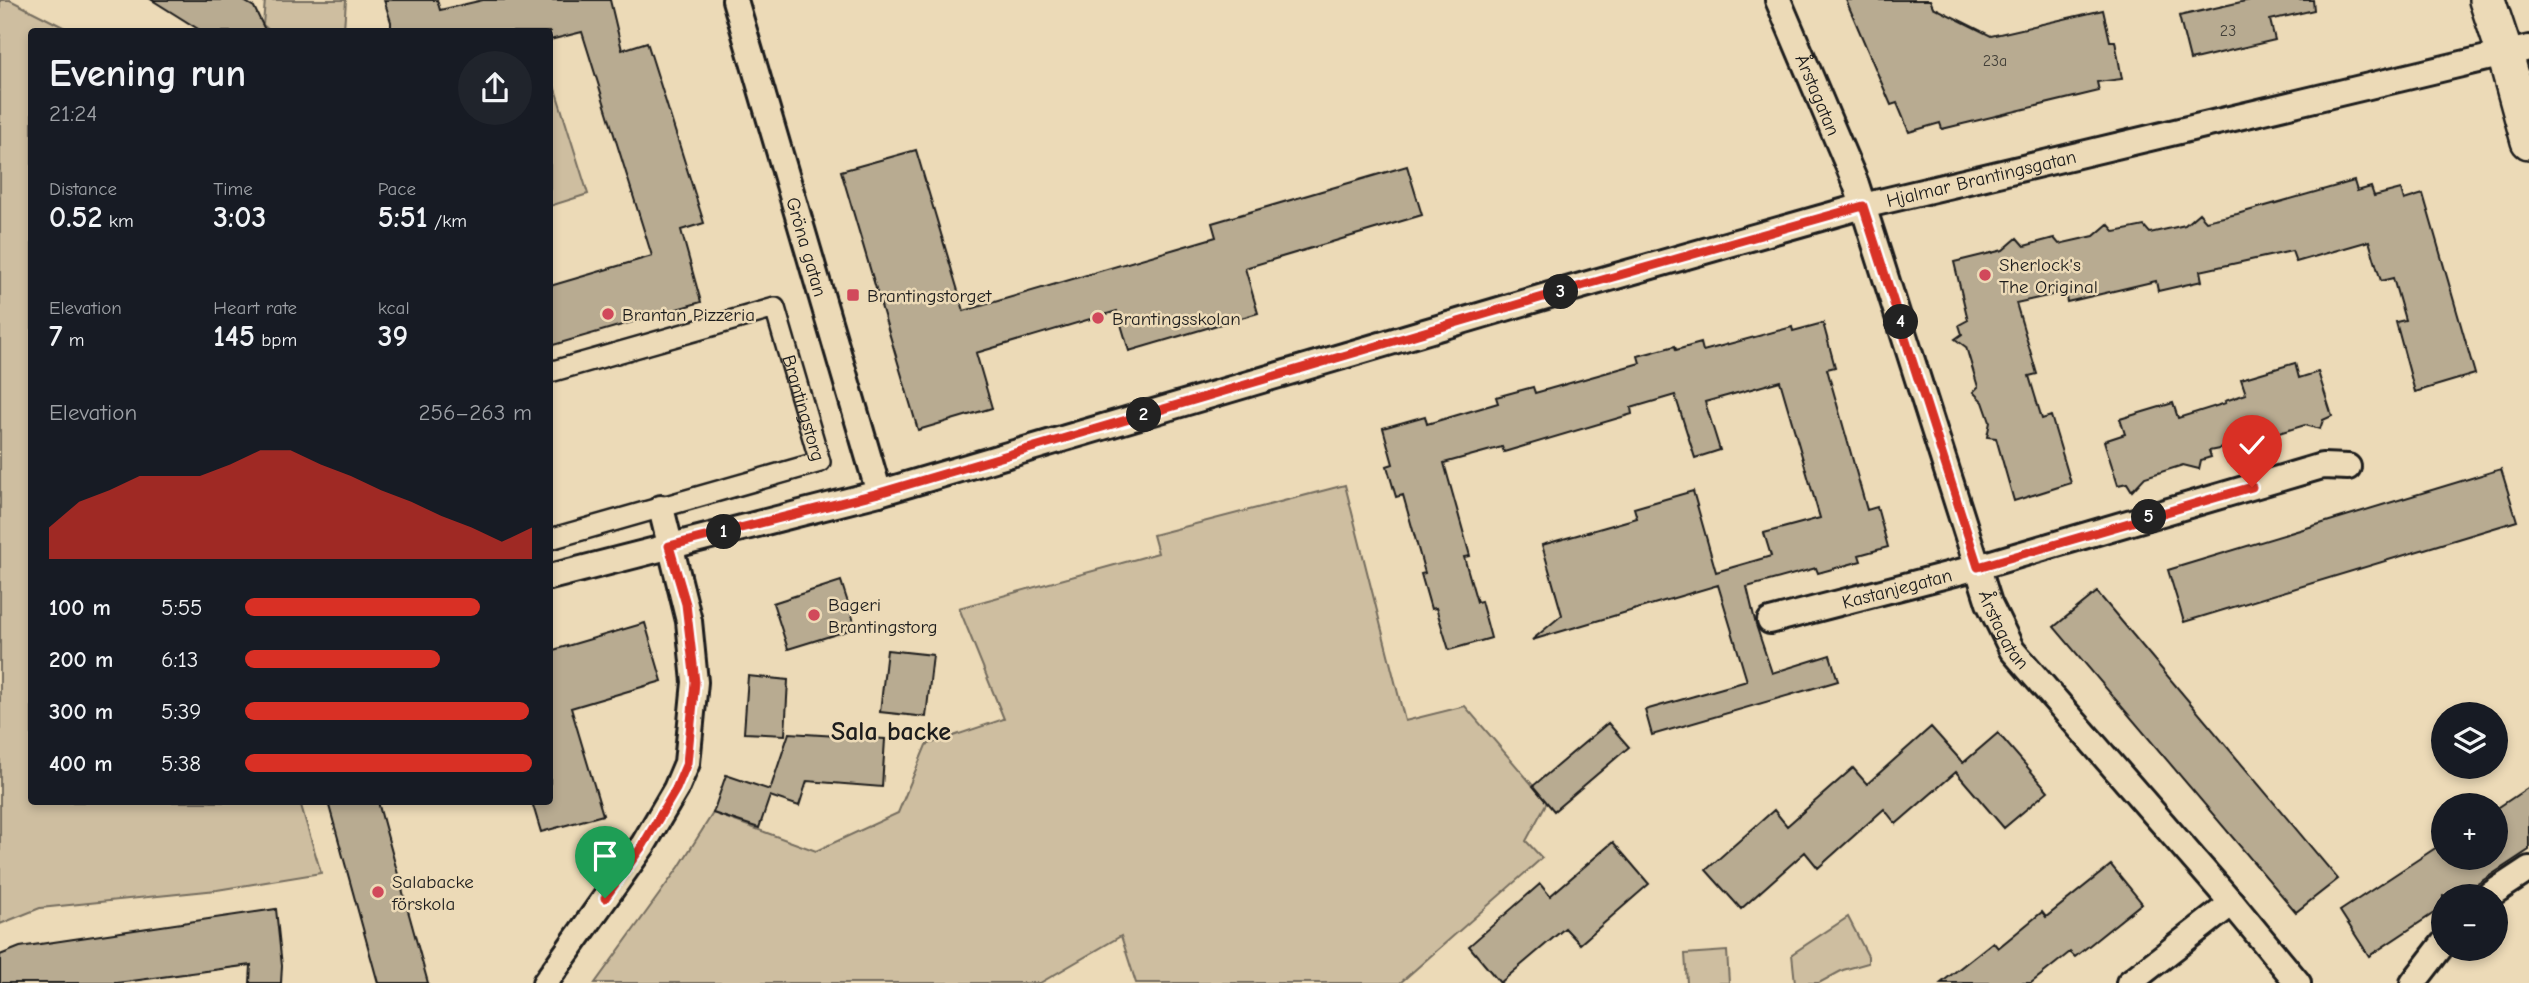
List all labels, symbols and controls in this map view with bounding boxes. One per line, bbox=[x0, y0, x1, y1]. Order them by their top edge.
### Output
house number: 23 bbox=[2220, 22, 2236, 40]
button: share bbox=[458, 51, 532, 125]
street label: Årstagatan bbox=[1790, 51, 1844, 139]
text: Evening run bbox=[49, 52, 246, 96]
house number: 23a bbox=[1983, 52, 2007, 70]
text: 21:24 bbox=[49, 100, 97, 127]
street label: Hjalmar Brantingsgatan bbox=[1884, 146, 2078, 212]
text: Distance bbox=[49, 178, 117, 200]
text: Time bbox=[213, 178, 253, 200]
text: Pace bbox=[378, 178, 416, 200]
street label: Gröna gatan bbox=[781, 195, 831, 299]
text: 0.52 bbox=[49, 200, 102, 235]
text: 3:03 bbox=[213, 200, 266, 235]
text: 5:51 bbox=[378, 200, 428, 235]
text: km bbox=[102, 210, 134, 232]
text: /km bbox=[428, 210, 467, 232]
place label: Sherlock's The Original bbox=[1999, 254, 2098, 298]
marker: Sherlock's The Original bbox=[1977, 267, 1993, 283]
pin: 3 bbox=[1544, 274, 1578, 310]
text: 3 bbox=[1556, 280, 1565, 302]
place label: Brantingstorget bbox=[867, 285, 992, 307]
marker: Brantingstorget bbox=[845, 287, 861, 303]
text: Elevation bbox=[49, 297, 122, 319]
text: Heart rate bbox=[213, 297, 297, 319]
text: kcal bbox=[378, 297, 410, 319]
place label: Brantan Pizzeria bbox=[622, 304, 755, 326]
pin: 4 bbox=[1884, 304, 1918, 340]
marker: Brantan Pizzeria bbox=[600, 306, 616, 322]
place label: Brantingsskolan bbox=[1112, 308, 1241, 330]
marker: Brantingsskolan bbox=[1090, 310, 1106, 326]
text: 4 bbox=[1896, 310, 1905, 332]
text: 7 bbox=[49, 319, 63, 354]
text: 145 bbox=[213, 319, 255, 354]
text: 39 bbox=[378, 319, 408, 354]
text: m bbox=[63, 329, 85, 351]
text: bpm bbox=[255, 329, 297, 351]
street label: Brantingstorg bbox=[777, 353, 829, 464]
pin: 2 bbox=[1126, 398, 1162, 432]
text: Elevation bbox=[49, 399, 137, 426]
text: 256–263 m bbox=[418, 399, 532, 426]
text: 2 bbox=[1139, 403, 1148, 425]
pin bbox=[2222, 415, 2282, 487]
icon: check bbox=[2233, 426, 2271, 464]
pin: 5 bbox=[2132, 500, 2166, 534]
text: 5 bbox=[2143, 505, 2154, 527]
pin: 1 bbox=[706, 514, 742, 550]
text: 1 bbox=[720, 520, 727, 542]
street label: Kastanjegatan bbox=[1840, 564, 1954, 614]
street label: Årstagatan bbox=[1974, 588, 2034, 674]
text: 100 m bbox=[49, 594, 111, 621]
text: 5:55 bbox=[161, 594, 203, 621]
place label: Bageri Brantingstorg bbox=[828, 594, 937, 638]
marker: Bageri Brantingstorg bbox=[806, 607, 822, 623]
text: 200 m bbox=[49, 646, 113, 673]
text: 6:13 bbox=[161, 646, 198, 673]
text: 300 m bbox=[49, 698, 113, 725]
text: 5:39 bbox=[161, 698, 201, 725]
map controls bbox=[2431, 702, 2508, 961]
button: layers bbox=[2431, 702, 2508, 779]
district label: Sala backe bbox=[831, 717, 951, 747]
text: 400 m bbox=[49, 750, 113, 777]
text: 5:38 bbox=[161, 750, 201, 777]
button: + bbox=[2431, 793, 2508, 870]
pin bbox=[575, 826, 635, 898]
icon: arrive bbox=[586, 837, 624, 875]
place label: Salabacke förskola bbox=[391, 871, 474, 915]
marker: Salabacke förskola bbox=[370, 884, 386, 900]
button: − bbox=[2431, 884, 2508, 961]

